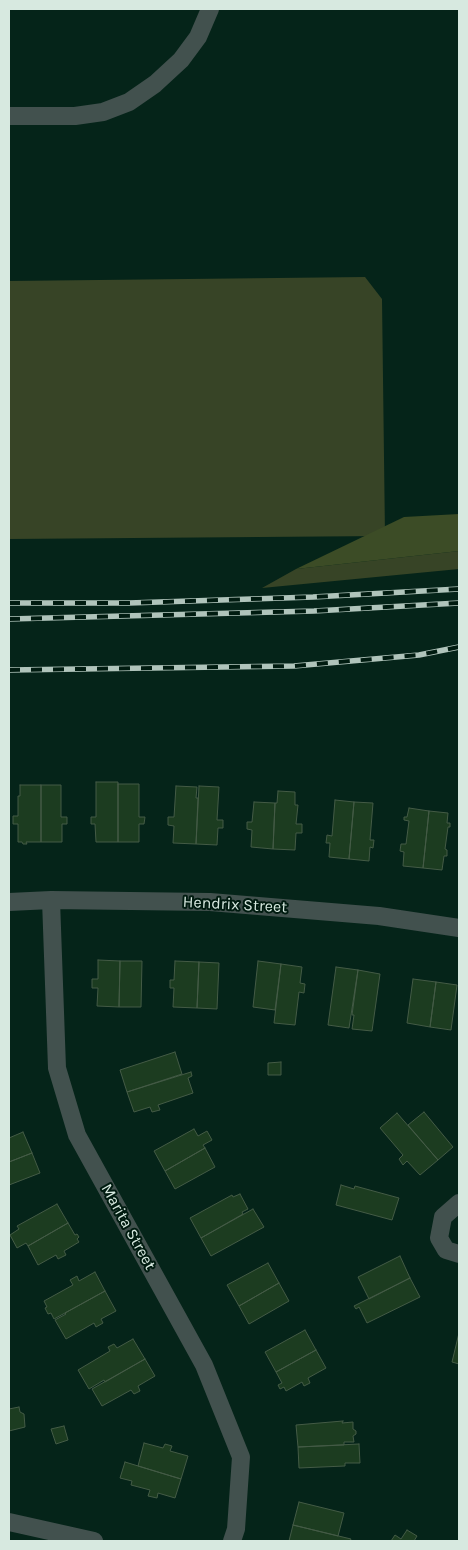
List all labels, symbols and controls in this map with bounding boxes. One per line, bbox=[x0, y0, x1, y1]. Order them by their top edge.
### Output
street label: Hendrix Street bbox=[182, 893, 288, 917]
street label: Marita Street bbox=[96, 1181, 160, 1273]

